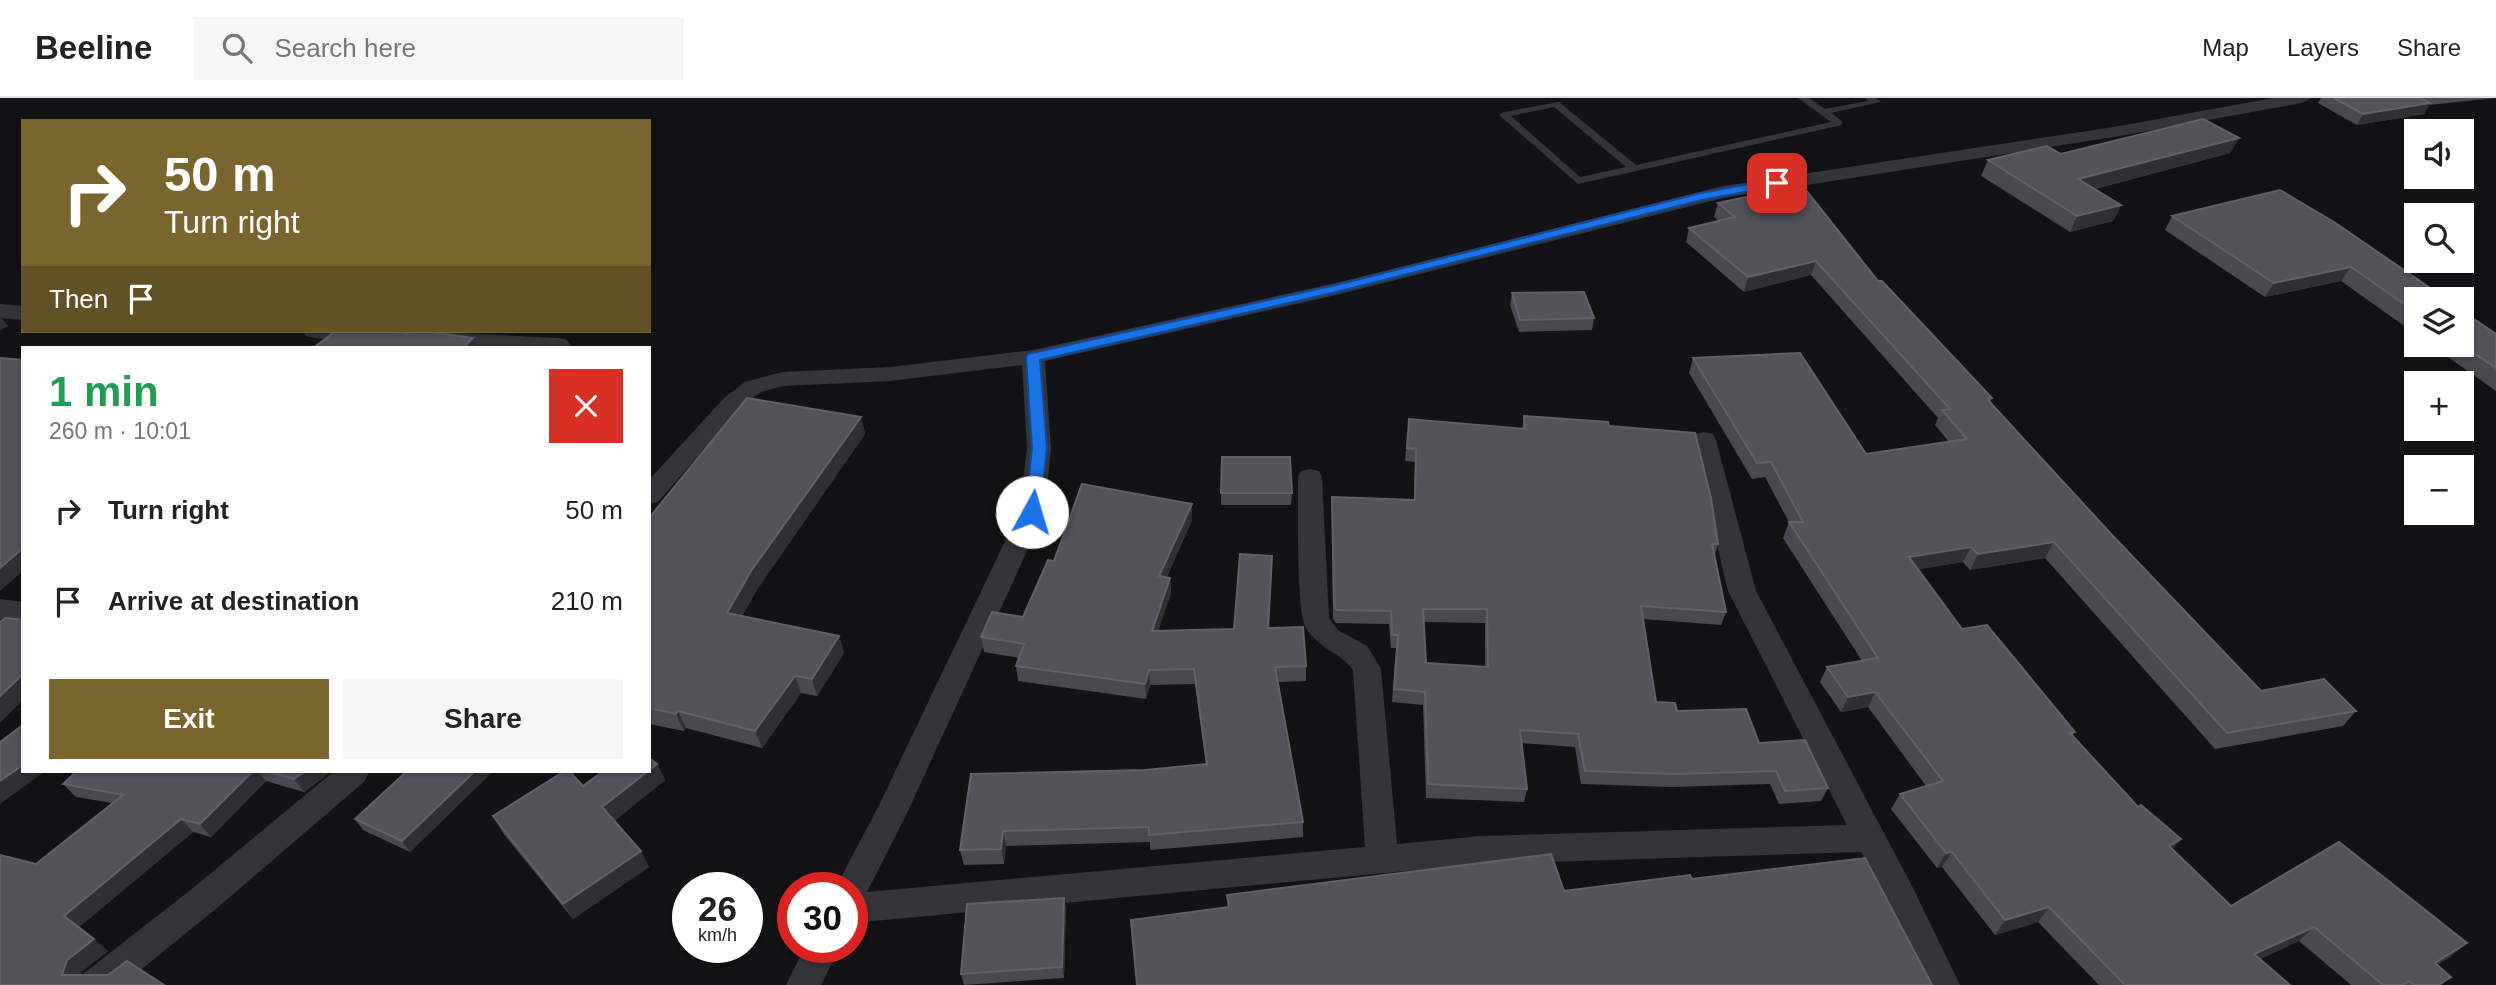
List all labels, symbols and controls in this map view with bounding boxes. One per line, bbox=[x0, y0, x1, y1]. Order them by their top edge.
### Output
search box bbox=[194, 17, 684, 80]
text: Beeline bbox=[35, 29, 152, 66]
icon: search bbox=[218, 29, 256, 67]
text: Search here bbox=[274, 33, 416, 63]
text: Map bbox=[2202, 34, 2249, 61]
text: Layers bbox=[2287, 34, 2359, 61]
text: Share bbox=[2397, 34, 2461, 61]
map controls bbox=[2404, 119, 2474, 525]
button: sound bbox=[2404, 119, 2474, 189]
icon: right bbox=[49, 147, 140, 238]
text: 50 m bbox=[164, 147, 276, 201]
pin bbox=[1747, 153, 1807, 213]
icon: arrive bbox=[1758, 164, 1796, 202]
button: search bbox=[2404, 203, 2474, 273]
text: Turn right bbox=[164, 204, 300, 240]
icon: arrive bbox=[122, 280, 160, 318]
text: Then bbox=[49, 284, 108, 314]
button: layers bbox=[2404, 287, 2474, 357]
text: 1 min bbox=[49, 368, 159, 415]
button: close bbox=[549, 369, 623, 443]
button: + bbox=[2404, 371, 2474, 441]
text: 260 m · 10:01 bbox=[49, 418, 191, 444]
button: − bbox=[2404, 455, 2474, 525]
position arrow bbox=[995, 475, 1069, 549]
icon: right bbox=[49, 492, 87, 530]
text: Turn right bbox=[108, 495, 229, 525]
text: 50 m bbox=[565, 495, 623, 525]
icon: arrive bbox=[49, 583, 87, 621]
text: Arrive at destination bbox=[108, 586, 359, 616]
text: 210 m bbox=[551, 586, 623, 616]
button: Exit bbox=[49, 679, 329, 759]
button: Share bbox=[343, 679, 623, 759]
speed limit sign: 30 bbox=[777, 872, 868, 963]
text: 26 bbox=[698, 889, 737, 928]
text: km/h bbox=[698, 925, 737, 945]

